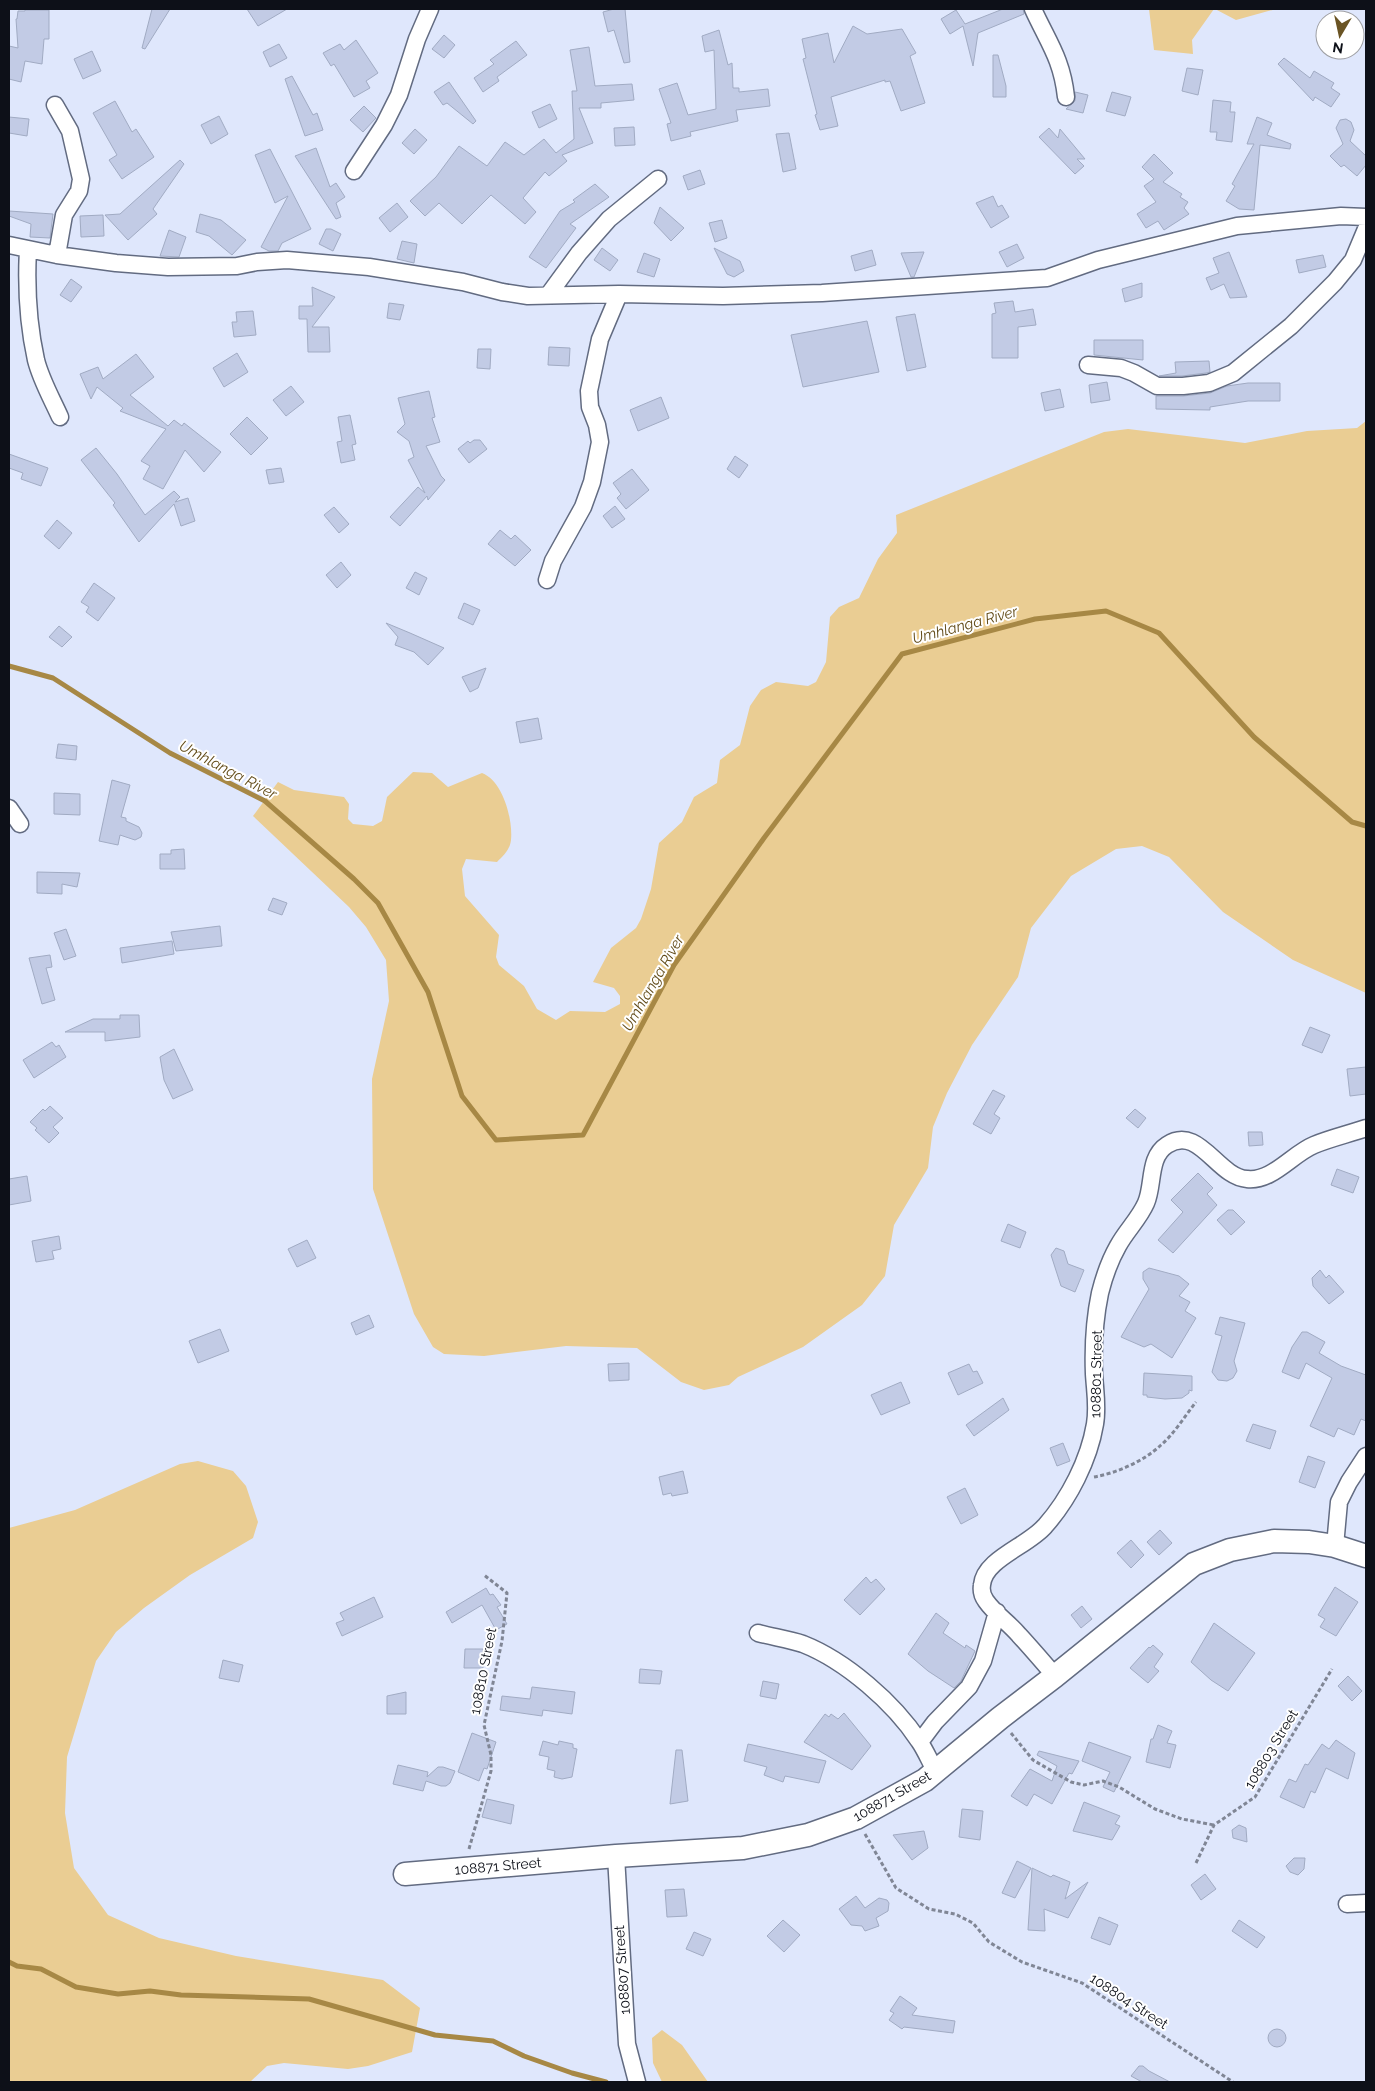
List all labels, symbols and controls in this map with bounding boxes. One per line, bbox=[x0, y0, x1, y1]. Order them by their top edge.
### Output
north arrow bbox=[1315, 10, 1365, 60]
text: N bbox=[1331, 39, 1344, 57]
water label: Umhlanga River bbox=[910, 602, 1020, 648]
water label: Umhlanga River bbox=[176, 737, 281, 804]
water label: Umhlanga River bbox=[618, 931, 688, 1034]
street label: 108801 Street bbox=[1087, 1330, 1105, 1418]
street label: 108810 Street bbox=[467, 1626, 499, 1716]
street label: 108803 Street bbox=[1241, 1706, 1301, 1792]
street label: 108871 Street bbox=[850, 1767, 934, 1825]
street label: 108871 Street bbox=[454, 1854, 542, 1878]
street label: 108807 Street bbox=[611, 1924, 633, 2015]
street label: 108804 Street bbox=[1087, 1970, 1171, 2032]

